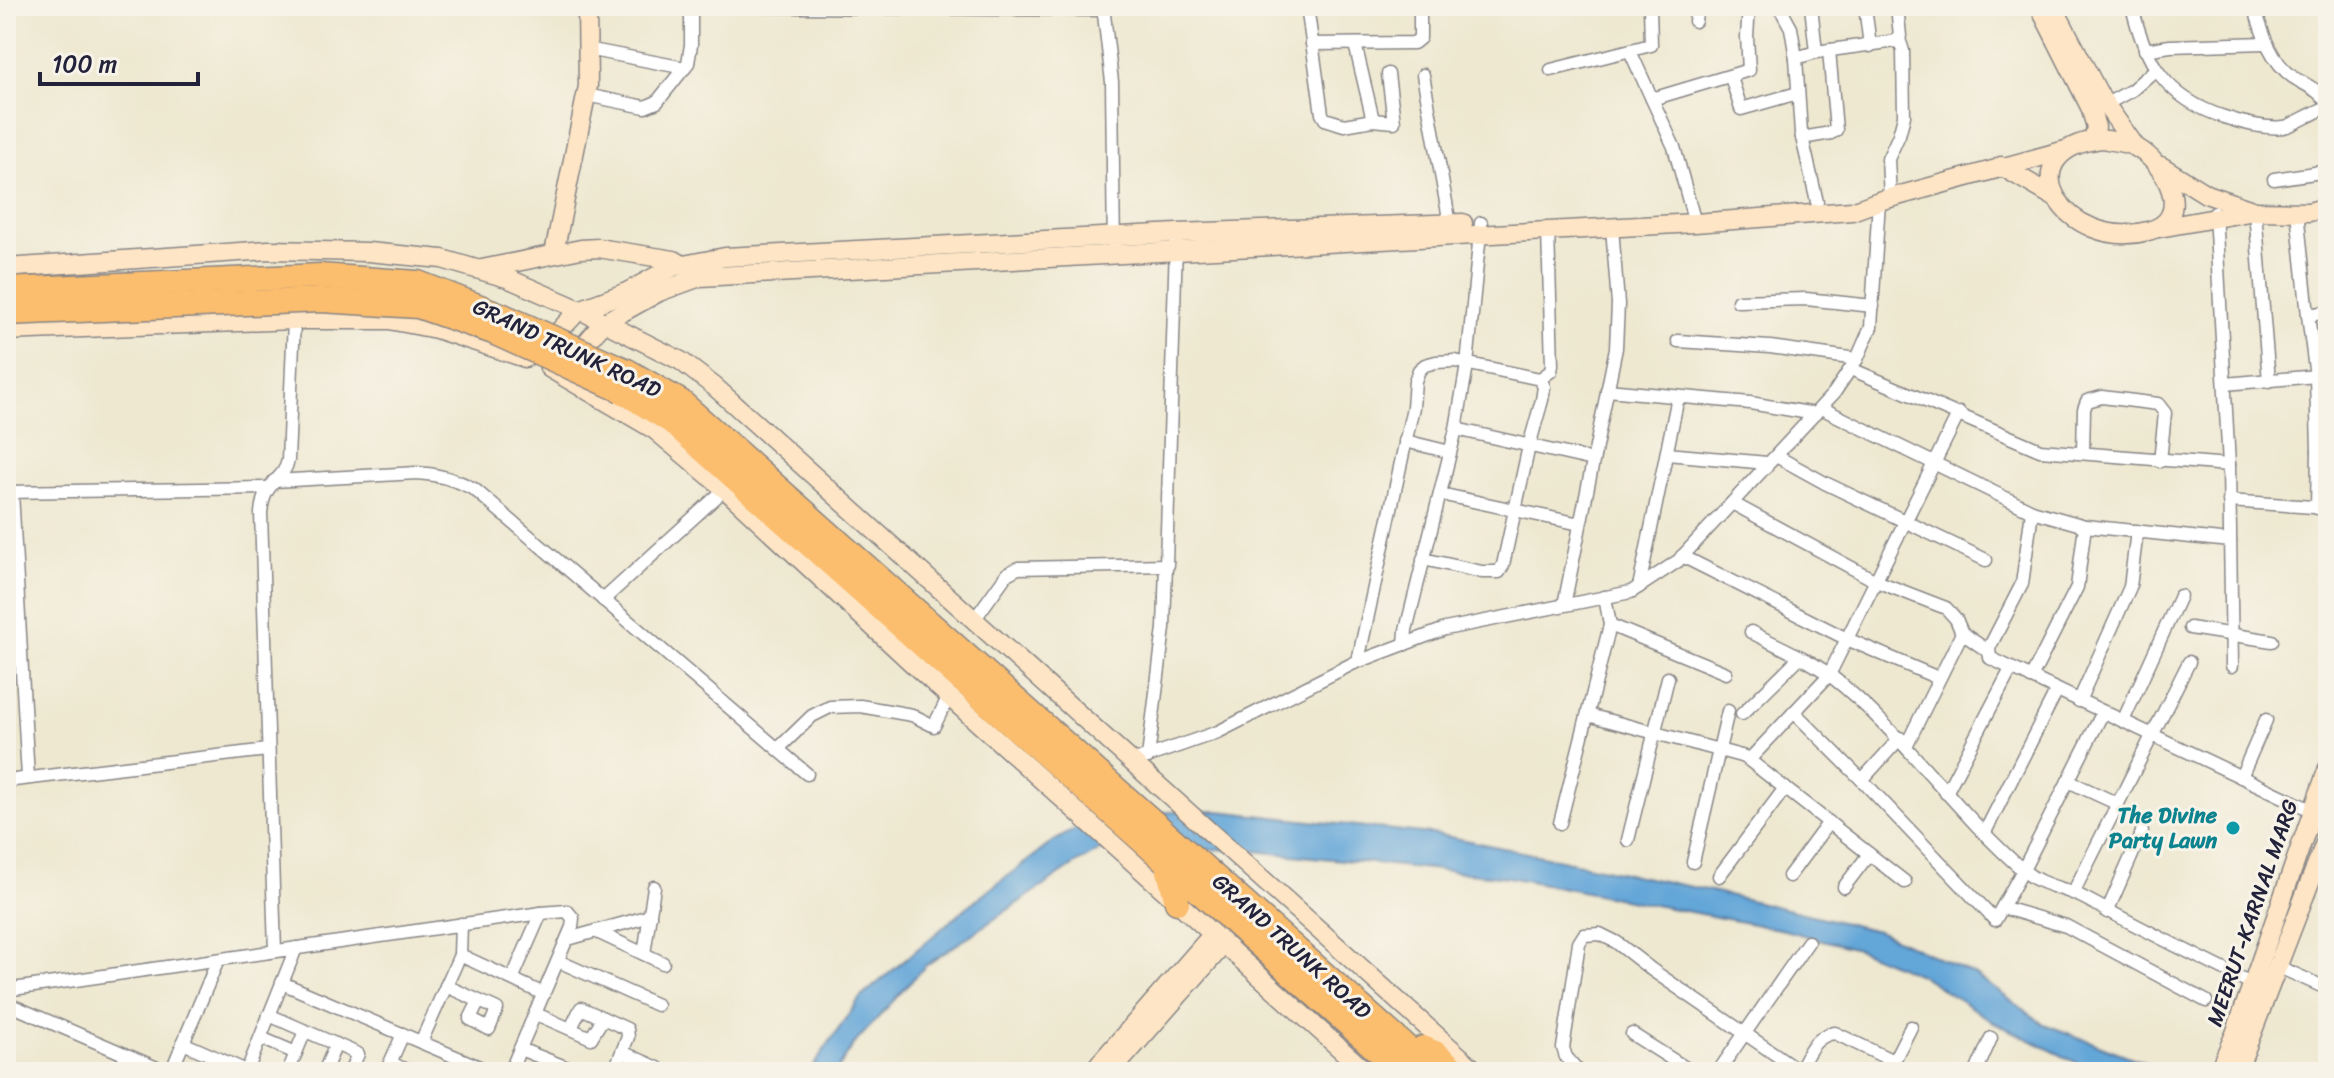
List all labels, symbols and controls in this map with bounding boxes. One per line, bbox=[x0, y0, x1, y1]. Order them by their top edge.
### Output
scale bar bbox=[40, 36, 198, 86]
text: 100 m bbox=[52, 43, 117, 85]
street label: GRAND TRUNK ROAD bbox=[466, 287, 669, 409]
street label: MEERUT-KARNAL MARG bbox=[2195, 794, 2309, 1032]
place label: The Divine Party Lawn bbox=[2109, 796, 2218, 860]
marker: The Divine Party Lawn bbox=[2224, 819, 2242, 837]
street label: GRAND TRUNK ROAD bbox=[1203, 863, 1382, 1029]

